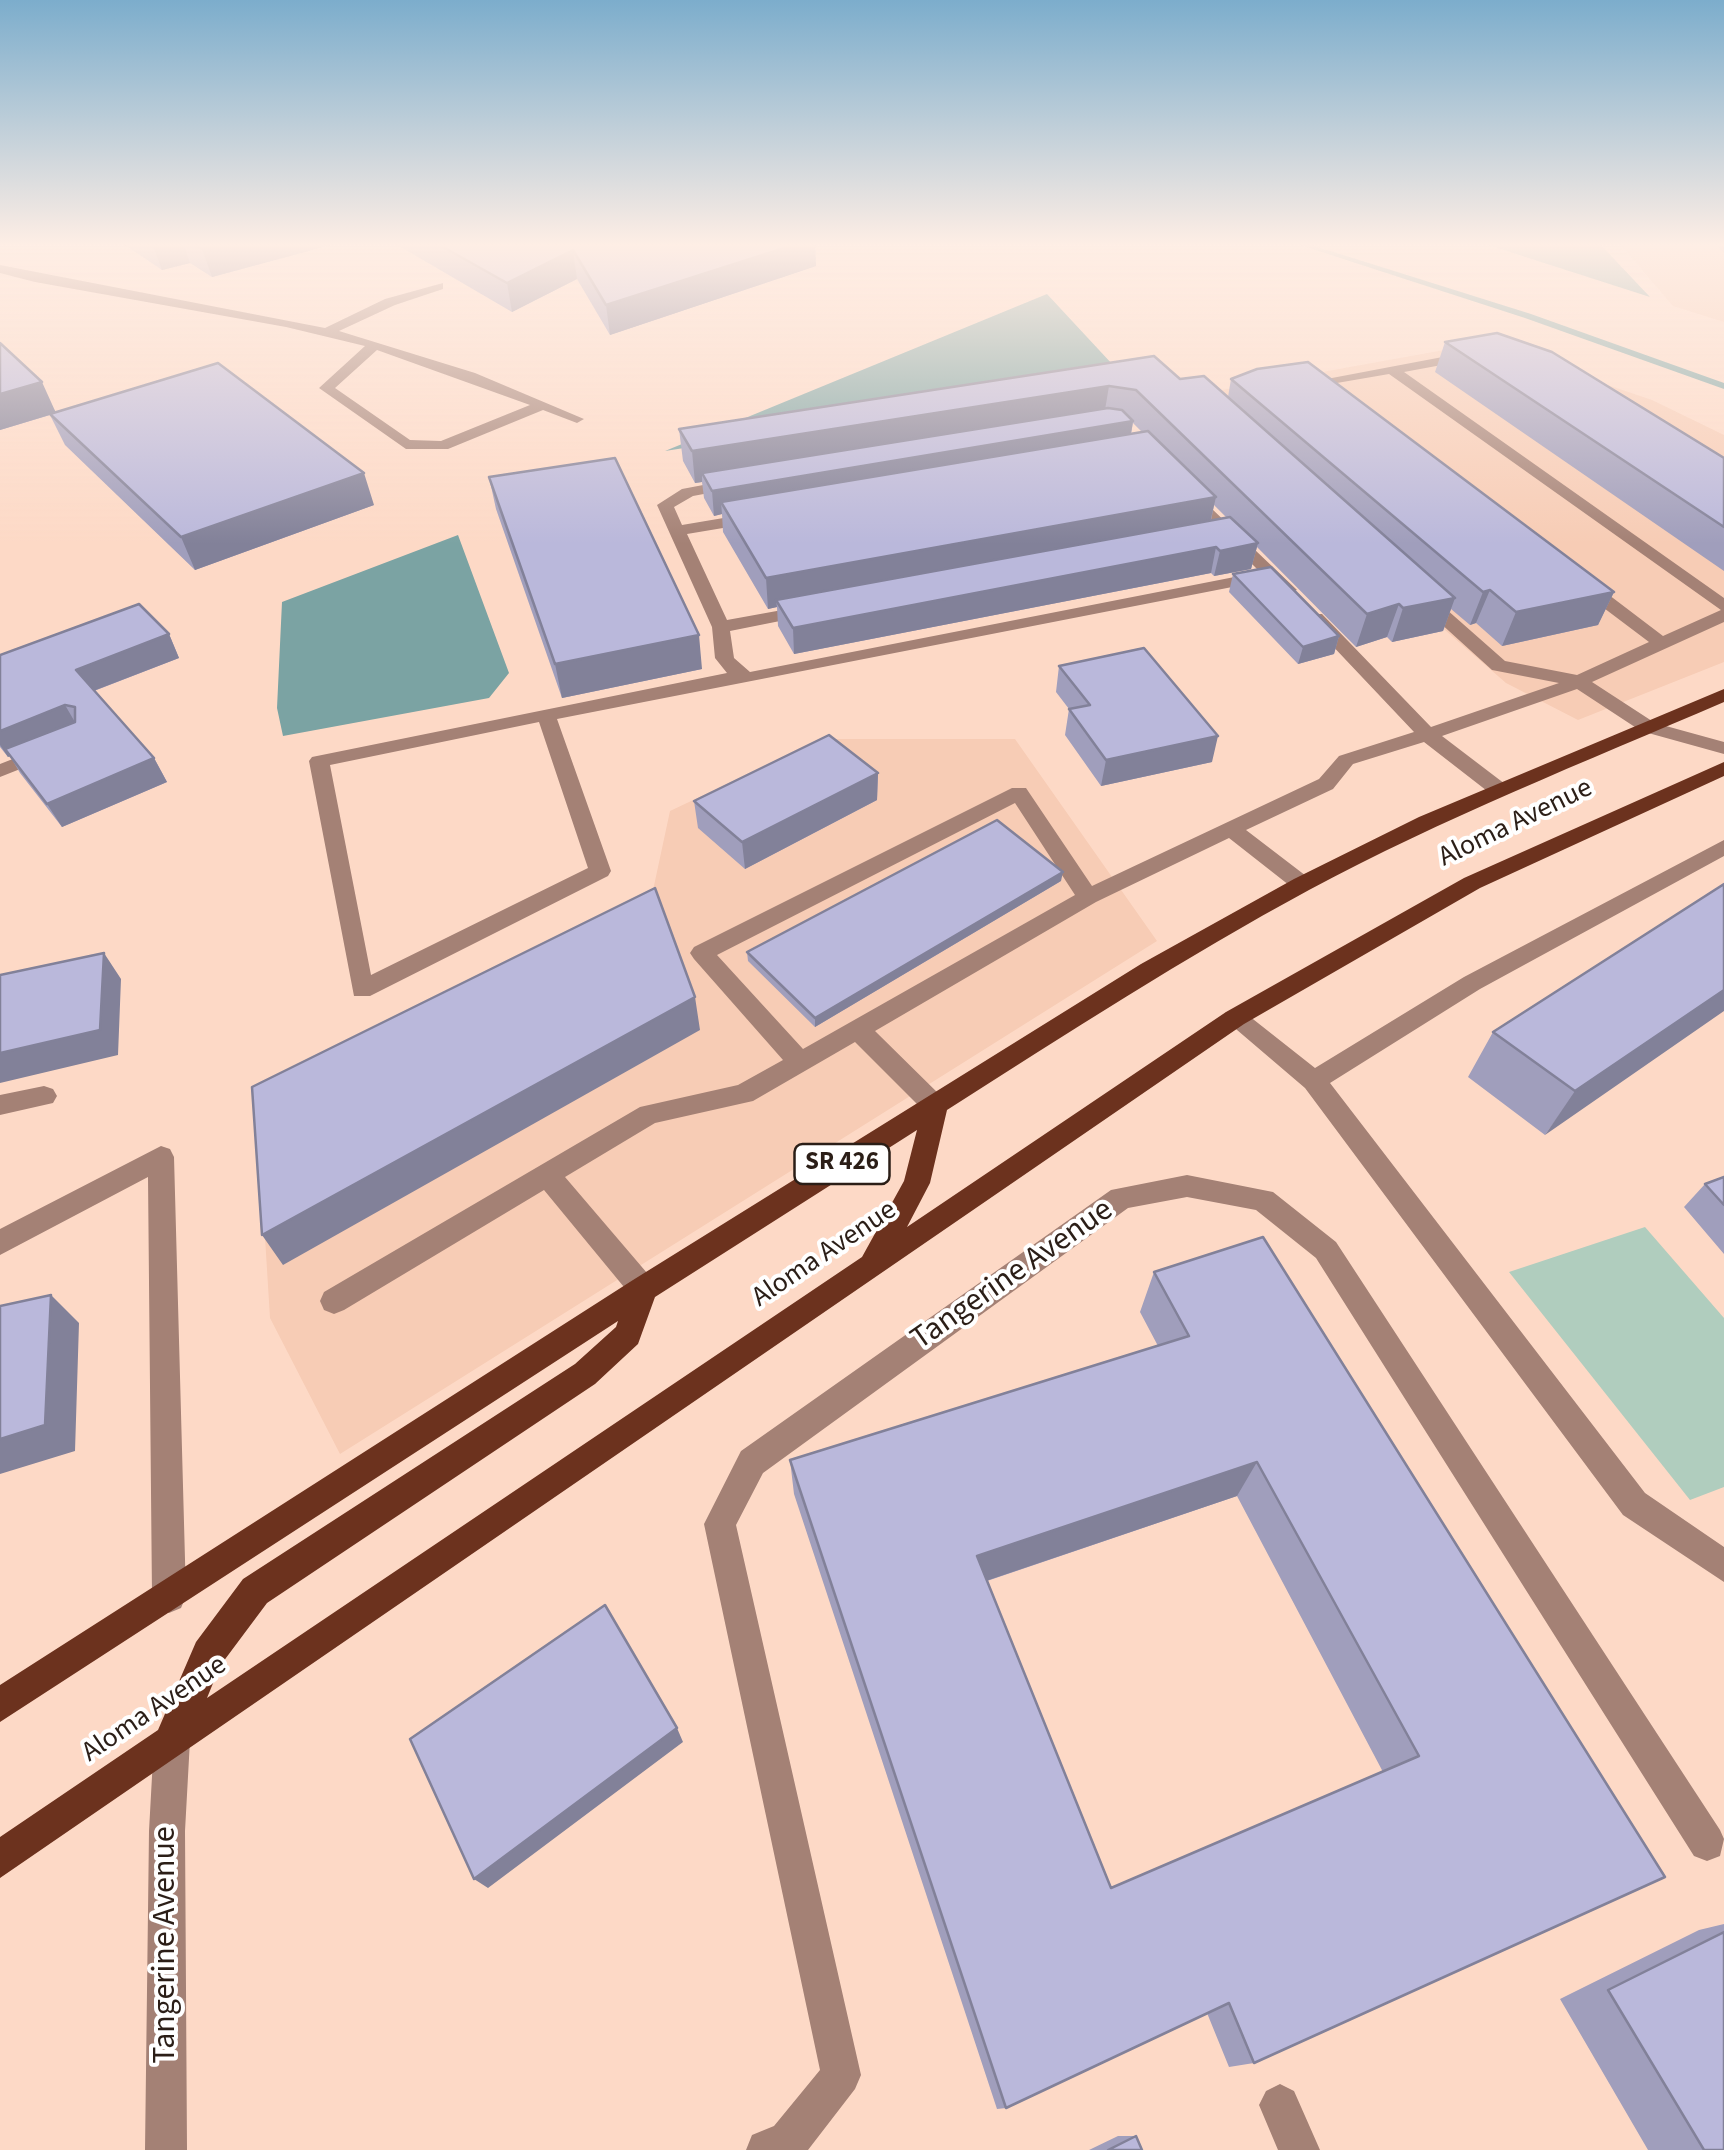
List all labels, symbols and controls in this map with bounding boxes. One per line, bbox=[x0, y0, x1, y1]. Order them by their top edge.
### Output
street label: Aloma Avenue bbox=[1434, 772, 1598, 876]
road number: SR 426 bbox=[794, 1144, 890, 1184]
street label: Tangerine Avenue bbox=[905, 1192, 1121, 1360]
street label: Aloma Avenue bbox=[746, 1194, 904, 1316]
street label: Aloma Avenue bbox=[76, 1649, 234, 1771]
street label: Tangerine Avenue bbox=[148, 1826, 186, 2064]

